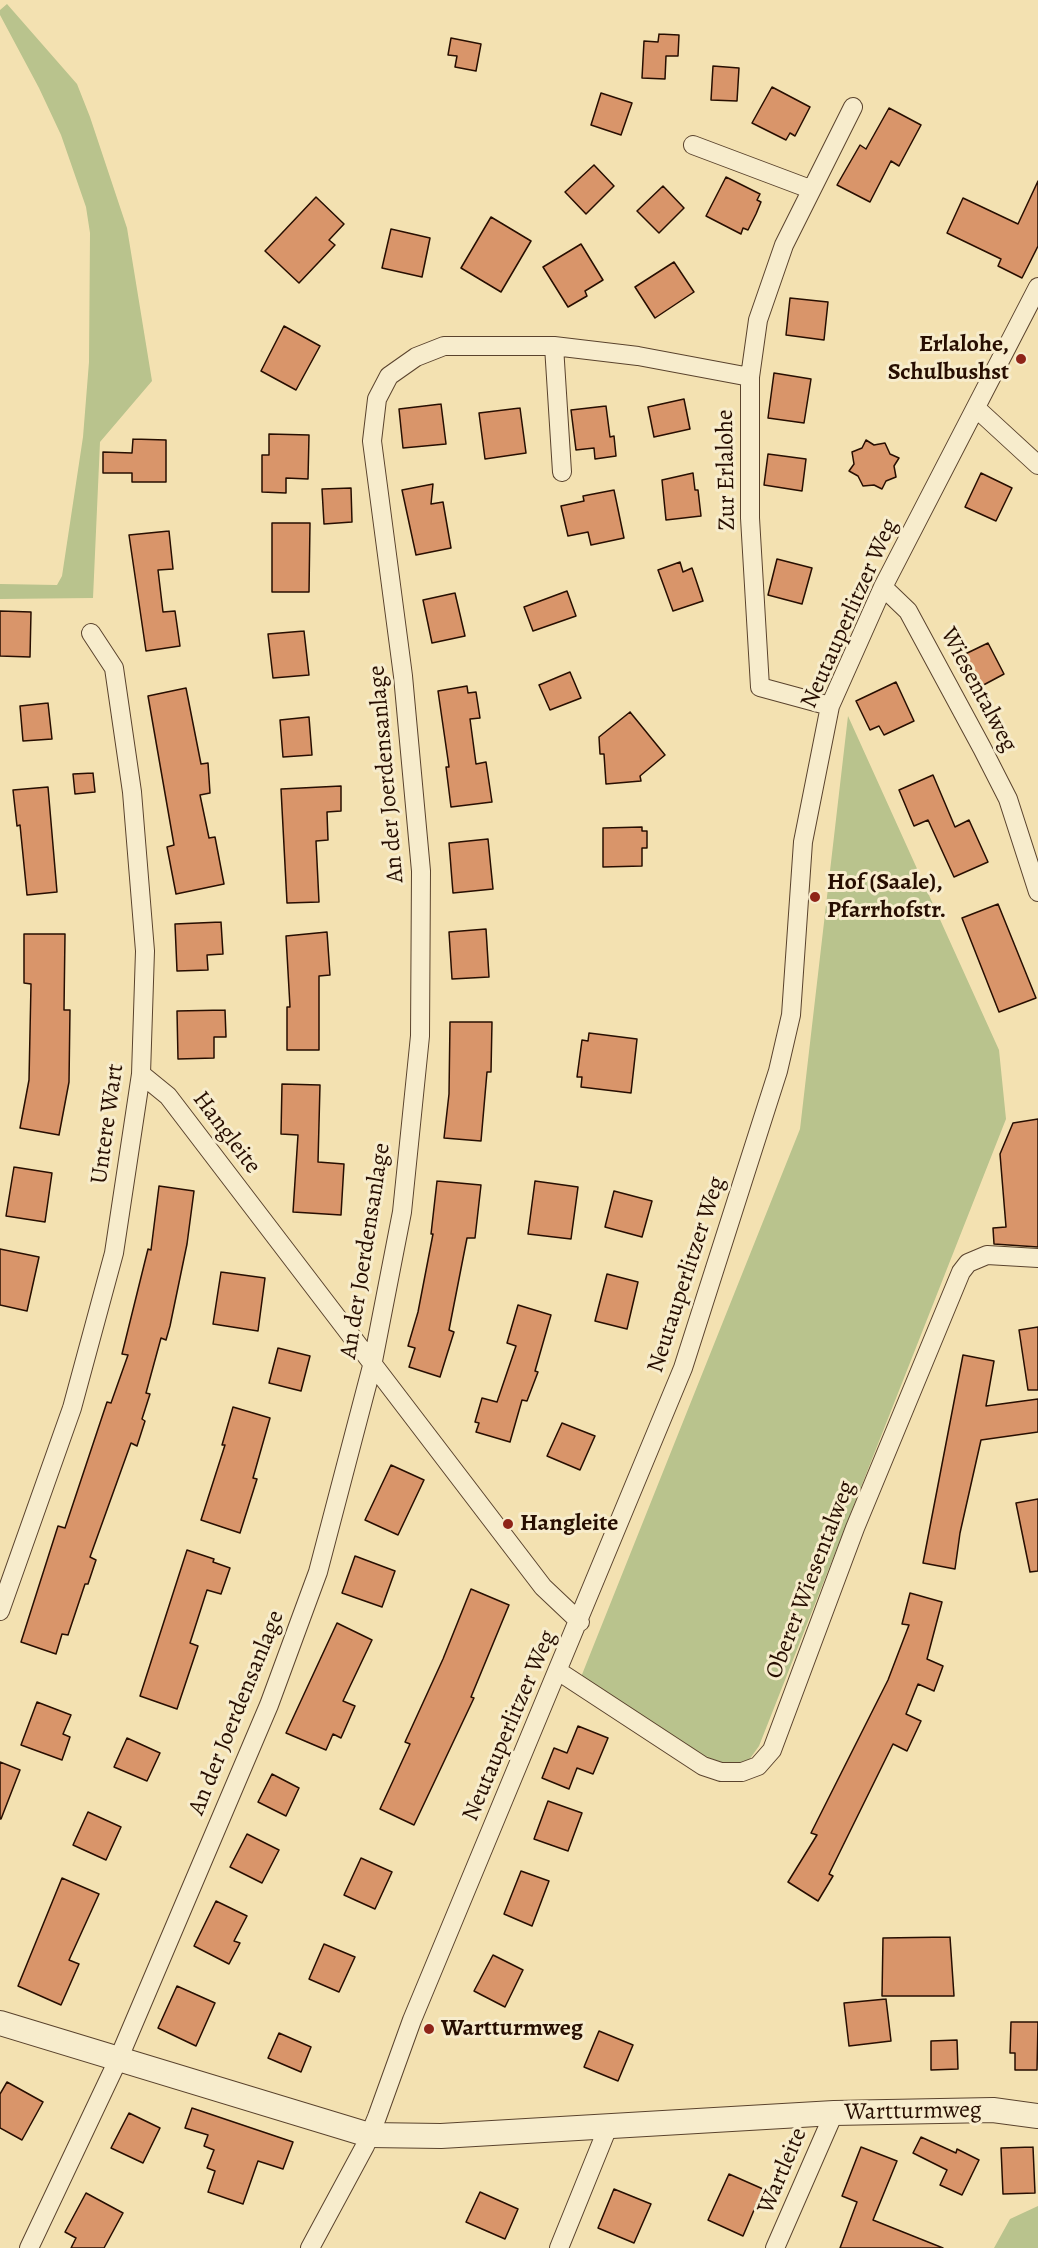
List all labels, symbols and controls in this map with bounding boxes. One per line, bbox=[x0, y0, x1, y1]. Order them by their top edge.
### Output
place label: Erlalohe, Schulbushst bbox=[888, 331, 1009, 387]
marker: Erlalohe, Schulbushst bbox=[1014, 352, 1028, 366]
street label: Zur Erlalohe bbox=[712, 409, 742, 531]
street label: Neutauperlitzer Weg bbox=[795, 515, 905, 713]
street label: Wiesentalweg bbox=[933, 623, 1023, 757]
street label: An der Joerdensanlage bbox=[363, 664, 411, 884]
place label: Hof (Saale), Pfarrhofstr. bbox=[827, 869, 946, 925]
marker: Hof (Saale), Pfarrhofstr. bbox=[808, 890, 822, 904]
street label: Untere Wart bbox=[85, 1062, 131, 1186]
street label: Hangleite bbox=[186, 1086, 266, 1180]
street label: An der Joerdensanlage bbox=[335, 1141, 397, 1361]
street label: Neutauperlitzer Weg bbox=[642, 1173, 732, 1377]
street label: Oberer Wiesentalweg bbox=[760, 1477, 862, 1683]
place label: Hangleite bbox=[520, 1510, 618, 1538]
marker: Hangleite bbox=[501, 1517, 515, 1531]
street label: An der Joerdensanlage bbox=[183, 1606, 291, 1820]
street label: Neutauperlitzer Weg bbox=[457, 1626, 563, 1826]
place label: Wartturmweg bbox=[441, 2015, 583, 2043]
marker: Wartturmweg bbox=[422, 2022, 436, 2036]
street label: Wartturmweg bbox=[844, 2096, 982, 2128]
street label: Wartleite bbox=[752, 2124, 814, 2218]

